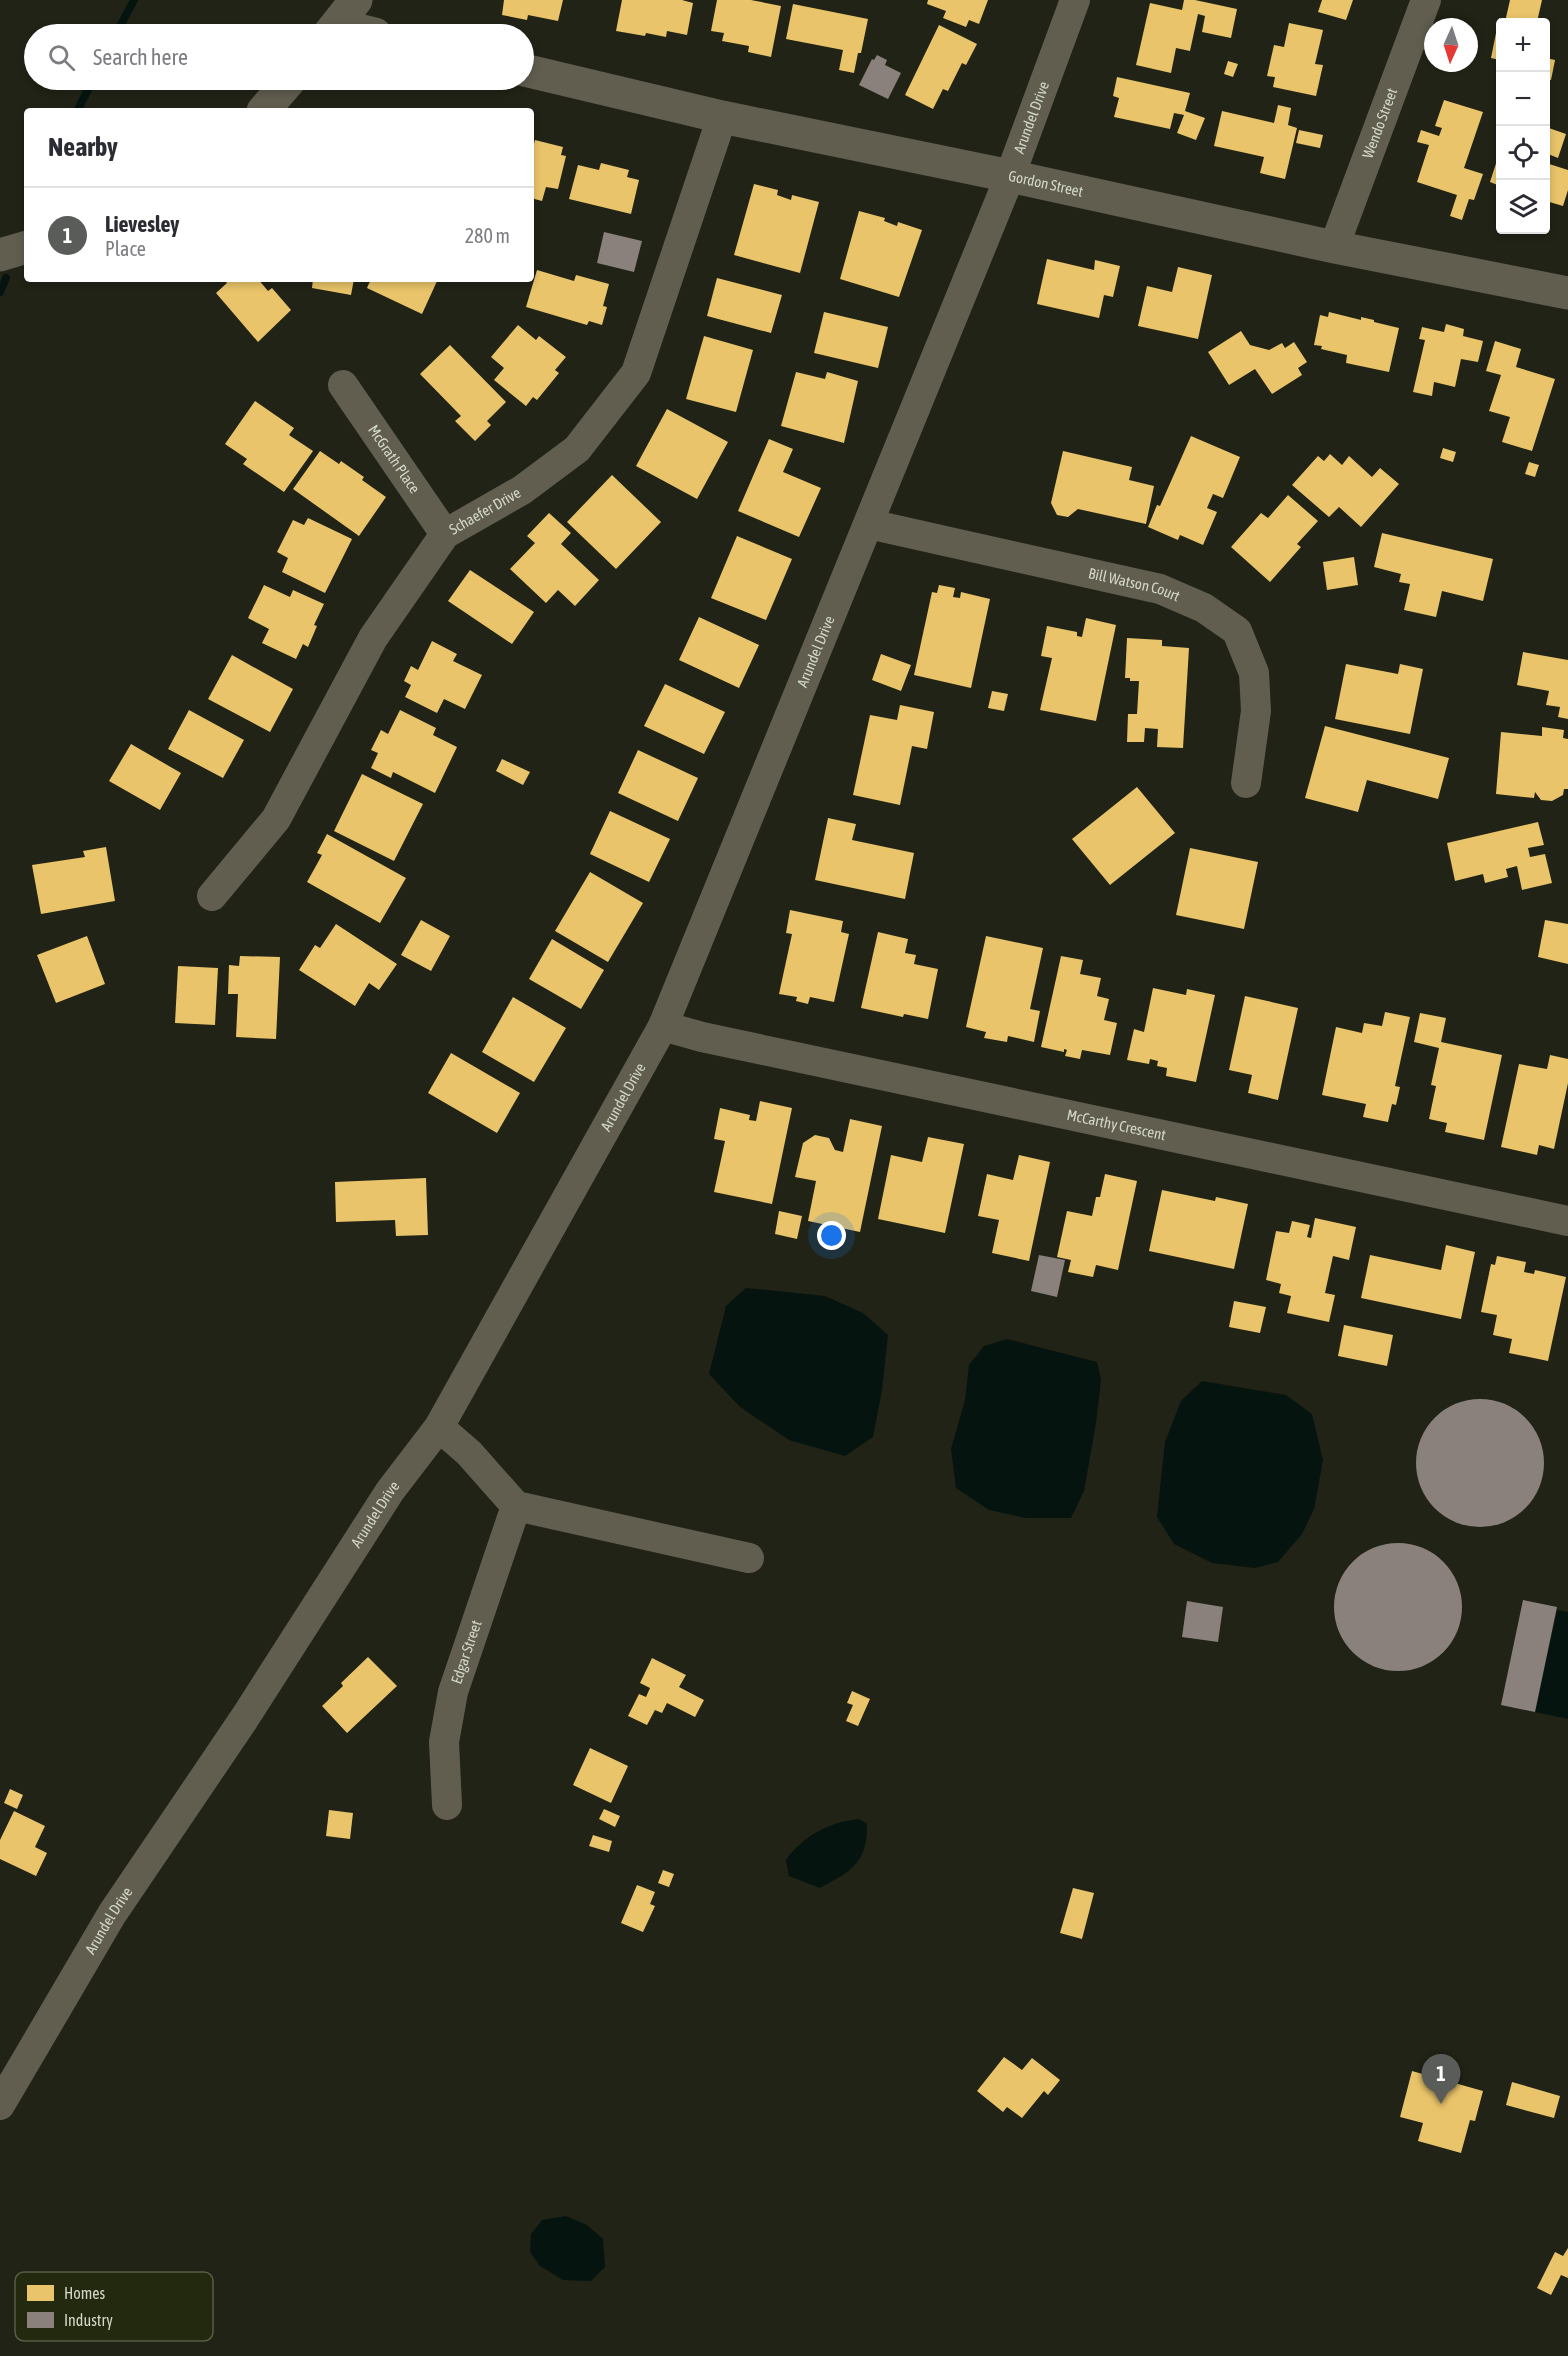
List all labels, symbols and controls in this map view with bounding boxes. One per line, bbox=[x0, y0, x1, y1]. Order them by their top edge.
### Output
north arrow bbox=[1424, 18, 1478, 72]
map controls bbox=[1496, 18, 1550, 234]
button: + bbox=[1496, 18, 1550, 72]
search box bbox=[24, 24, 534, 90]
icon: search bbox=[45, 41, 78, 74]
text: Search here bbox=[93, 44, 188, 70]
button: − bbox=[1496, 72, 1550, 126]
street label: Arundel Drive bbox=[1010, 79, 1052, 156]
street label: Wendo Street bbox=[1359, 86, 1400, 161]
button: locate bbox=[1496, 126, 1550, 180]
text: Nearby bbox=[48, 132, 118, 162]
street label: Gordon Street bbox=[1007, 167, 1085, 200]
button: layers bbox=[1496, 180, 1550, 234]
text: Lievesley bbox=[105, 211, 179, 237]
text: 1 bbox=[63, 224, 72, 247]
text: 280 m bbox=[465, 224, 510, 247]
text: Place bbox=[105, 237, 146, 260]
street label: McGrath Place bbox=[365, 422, 424, 497]
street label: Schaefer Drive bbox=[446, 484, 524, 538]
street label: Bill Watson Court bbox=[1087, 564, 1183, 605]
street label: Arundel Drive bbox=[793, 613, 838, 690]
street label: Arundel Drive bbox=[597, 1060, 649, 1134]
street label: McCarthy Crescent bbox=[1065, 1106, 1167, 1143]
your location bbox=[817, 1221, 846, 1250]
street label: Arundel Drive bbox=[347, 1477, 403, 1550]
street label: Edgar Street bbox=[447, 1618, 485, 1686]
street label: Arundel Drive bbox=[81, 1884, 136, 1957]
pin: 1 bbox=[1422, 2054, 1460, 2104]
legend bbox=[15, 2272, 213, 2341]
text: Homes bbox=[64, 2284, 106, 2302]
text: Industry bbox=[64, 2311, 113, 2330]

